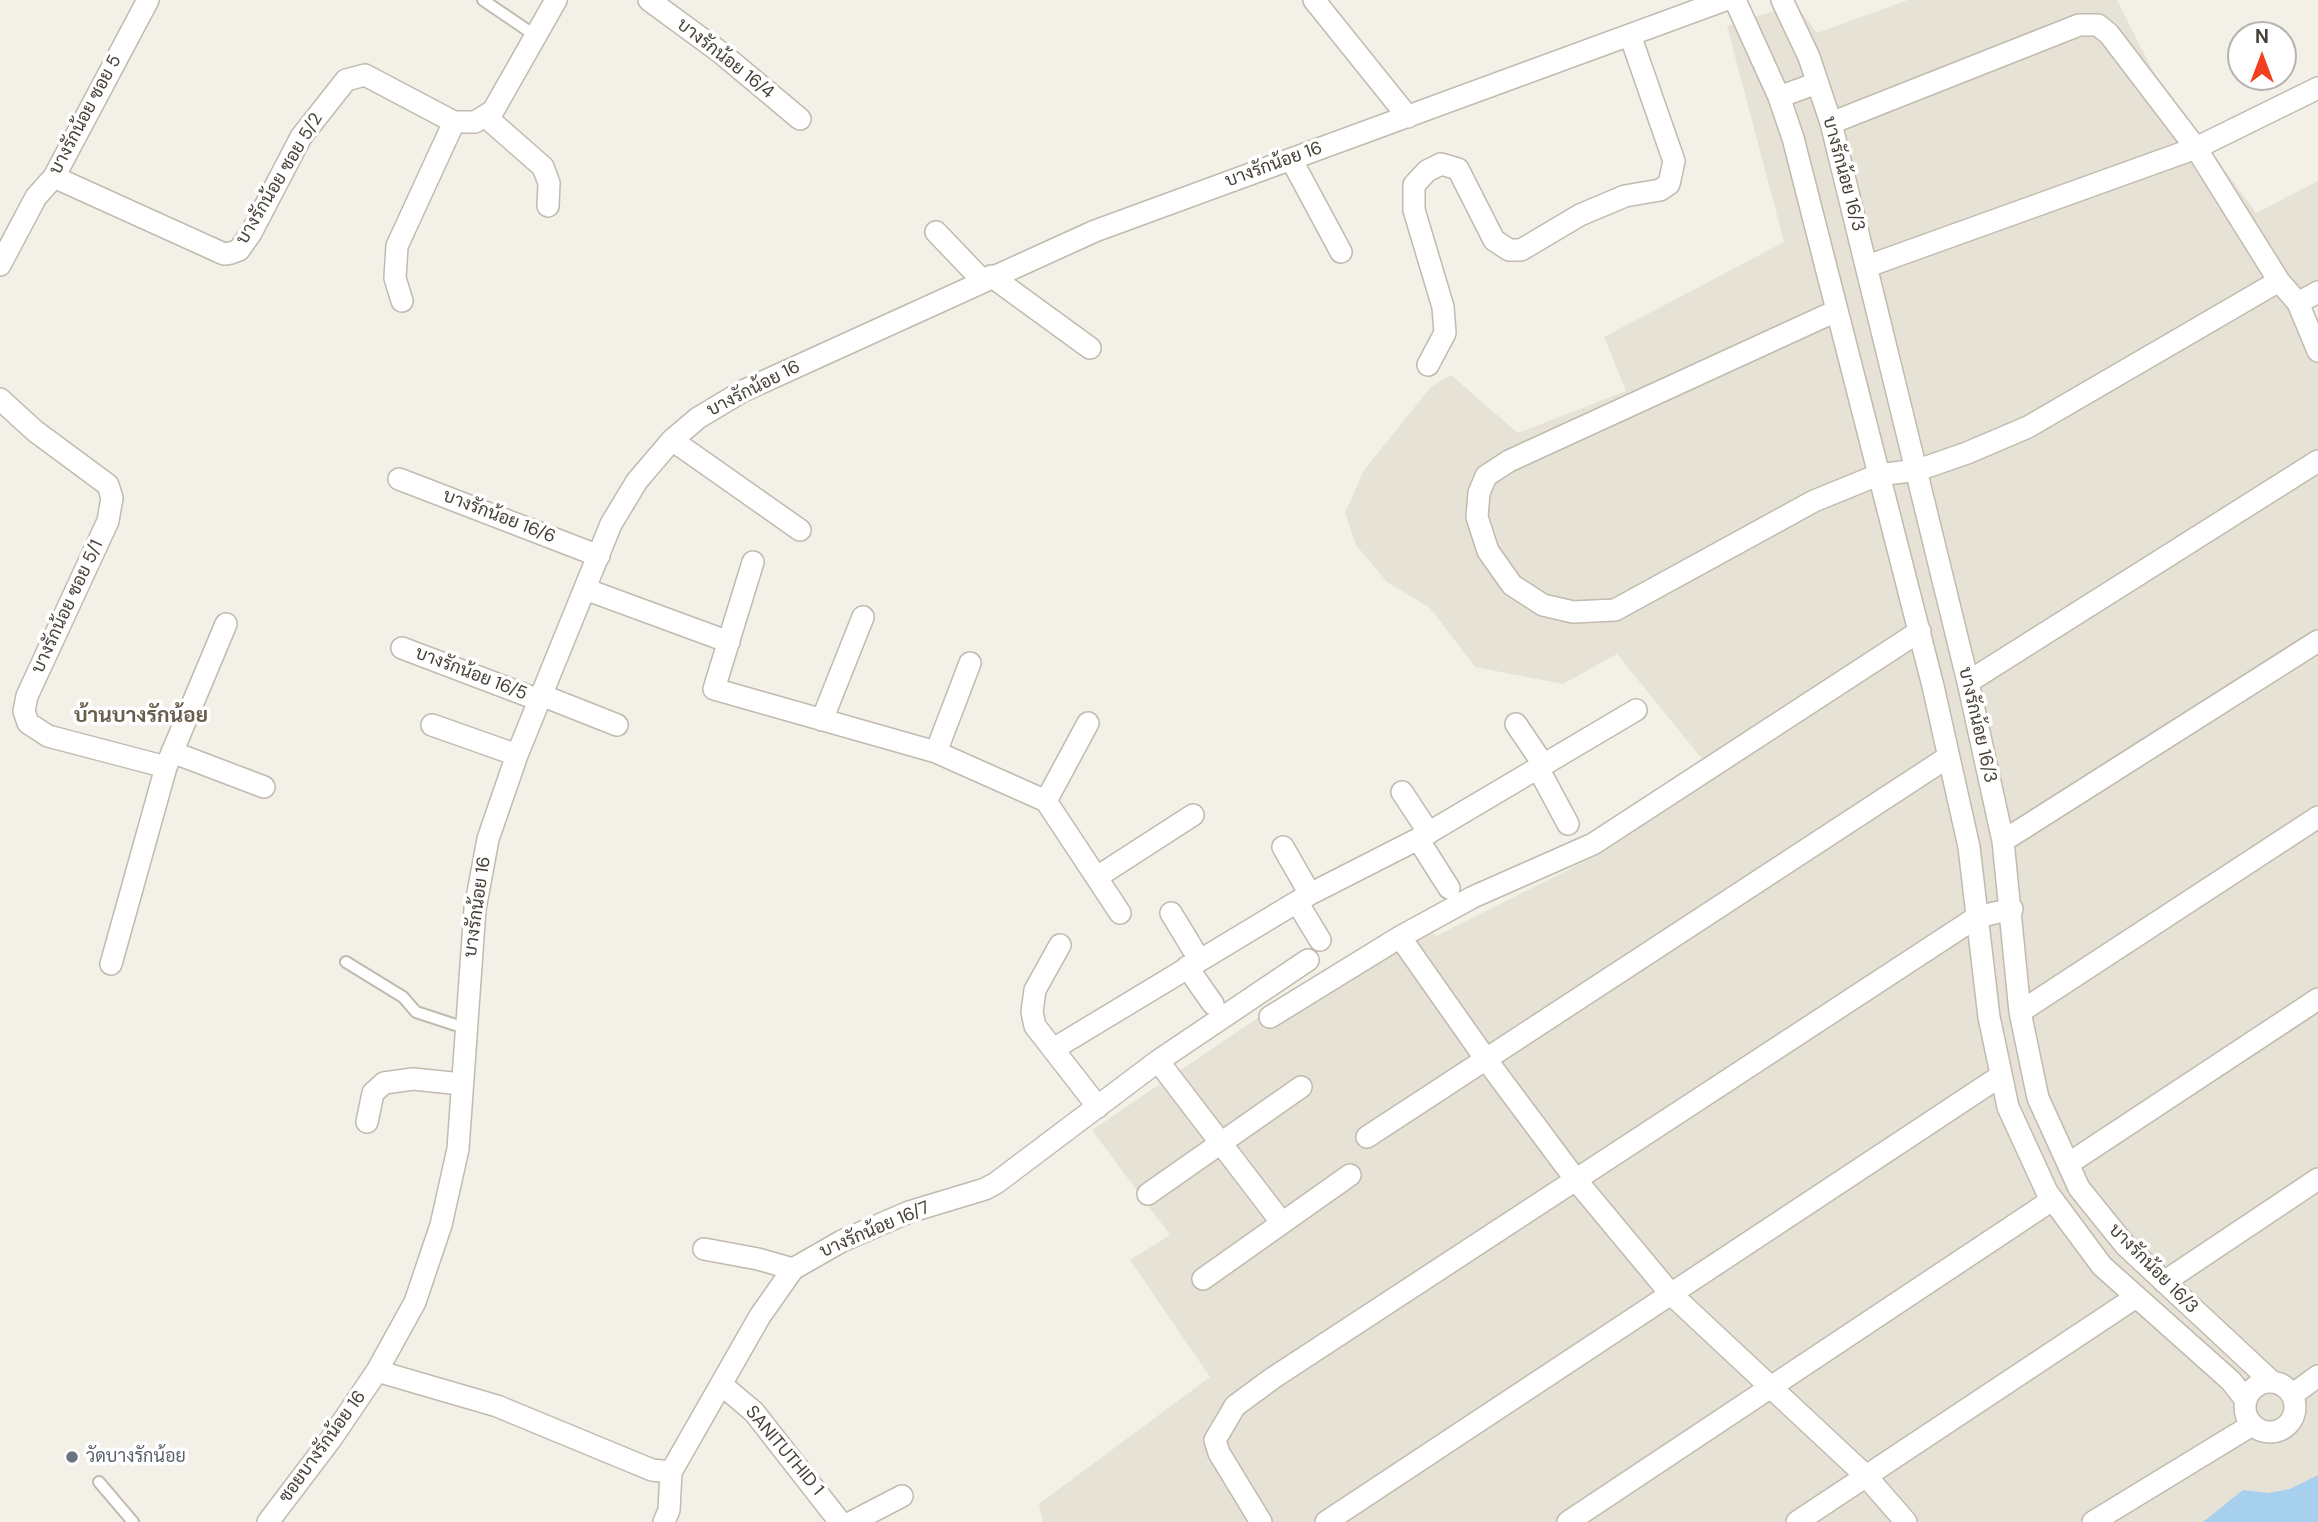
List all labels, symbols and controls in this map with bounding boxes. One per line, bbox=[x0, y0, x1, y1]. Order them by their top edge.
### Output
street label: บางรักน้อย 16/4 bbox=[672, 14, 778, 104]
north arrow bbox=[2227, 21, 2297, 91]
text: N bbox=[2255, 24, 2269, 49]
street label: บางรักน้อย ซอย 5 bbox=[45, 51, 127, 179]
street label: บางรักน้อย ซอย 5/2 bbox=[232, 109, 328, 249]
street label: บางรักน้อย 16/3 bbox=[1817, 114, 1869, 234]
street label: บางรักน้อย 16 bbox=[1223, 137, 1325, 193]
street label: บางรักน้อย 16 bbox=[704, 356, 804, 422]
street label: บางรักน้อย 16/6 bbox=[440, 486, 558, 548]
street label: บางรักน้อย ซอย 5/1 bbox=[28, 537, 108, 677]
street label: บางรักน้อย 16/5 bbox=[412, 643, 530, 705]
street label: บางรักน้อย 16/3 bbox=[1953, 665, 2001, 785]
district label: บ้านบางรักน้อย bbox=[74, 703, 208, 729]
street label: บางรักน้อย 16 bbox=[460, 855, 496, 959]
street label: บางรักน้อย 16/7 bbox=[817, 1197, 933, 1263]
street label: บางรักน้อย 16/3 bbox=[2104, 1220, 2202, 1318]
street label: ซอยบางรักน้อย 16 bbox=[275, 1387, 371, 1507]
street label: SANITUTHID 1 bbox=[740, 1402, 828, 1500]
place label: วัดบางรักน้อย bbox=[86, 1446, 186, 1468]
marker: วัดบางรักน้อย bbox=[64, 1449, 80, 1465]

